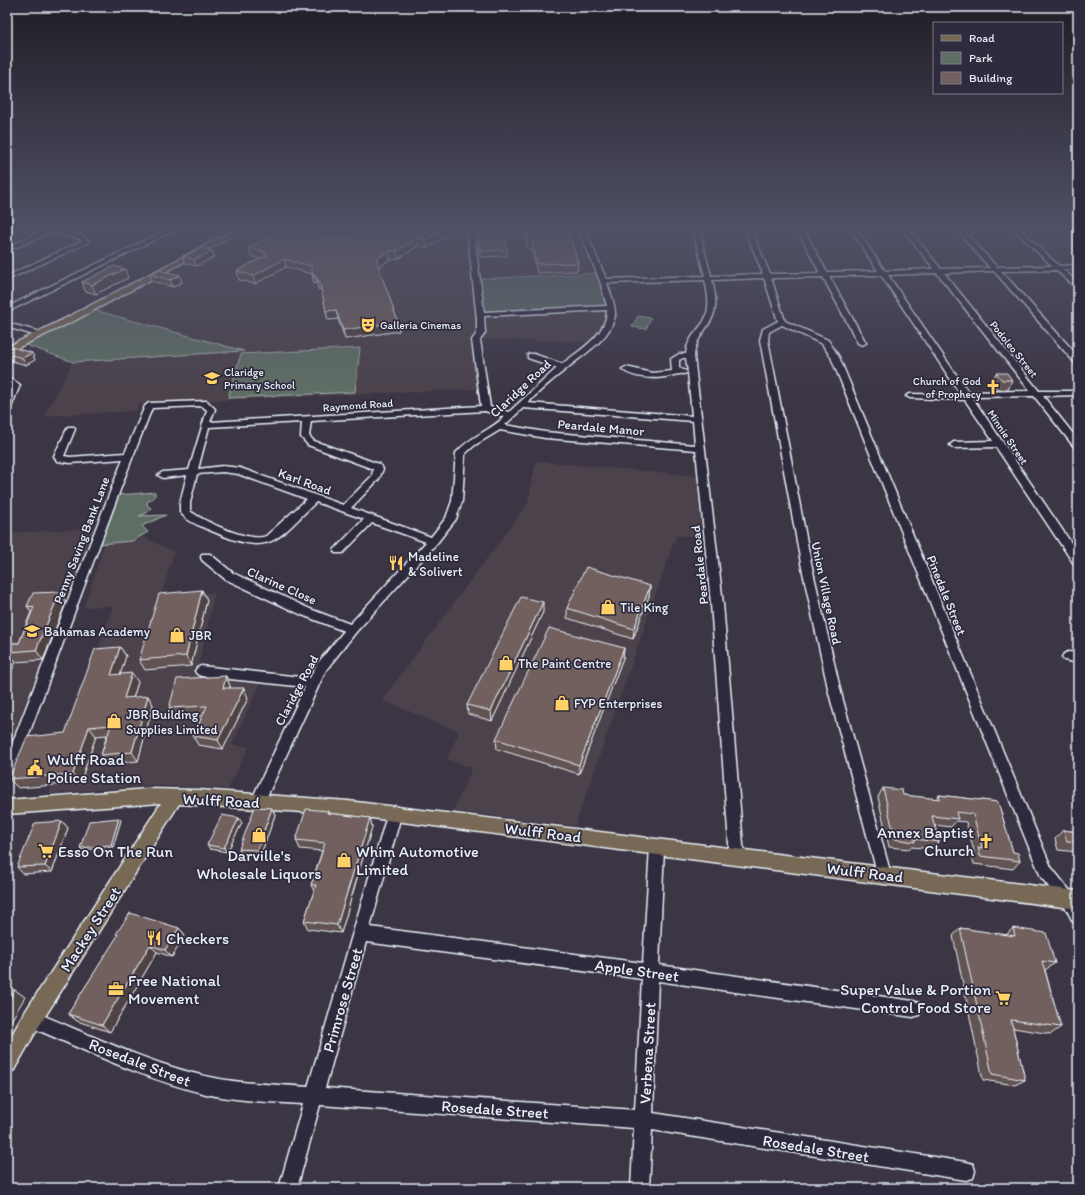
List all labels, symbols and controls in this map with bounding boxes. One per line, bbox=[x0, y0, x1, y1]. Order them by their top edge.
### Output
legend bbox=[933, 22, 1063, 94]
text: Road bbox=[969, 31, 995, 45]
text: Park bbox=[969, 51, 993, 65]
text: Building bbox=[969, 71, 1013, 85]
theatre icon: Galleria Cinemas bbox=[359, 316, 377, 334]
street label: Podoleo Street bbox=[987, 318, 1040, 380]
place label: Galleria Cinemas bbox=[380, 319, 461, 332]
street label: Claridge Road bbox=[487, 356, 554, 420]
place label: Claridge Primary School bbox=[224, 366, 295, 392]
school or university icon: Claridge Primary School bbox=[203, 369, 221, 387]
place label: Church of God of Prophecy bbox=[913, 375, 982, 401]
church icon: Church of God of Prophecy bbox=[984, 378, 1002, 396]
street label: Raymond Road bbox=[322, 397, 394, 414]
street label: Minnie Street bbox=[984, 407, 1031, 467]
street label: Peardale Manor bbox=[557, 416, 645, 439]
street label: Karl Road bbox=[276, 465, 333, 498]
street label: Penny Saving Bank Lane bbox=[50, 475, 113, 606]
street label: Peardale Road bbox=[688, 525, 711, 605]
street label: Union Village Road bbox=[808, 540, 845, 646]
place label: Madeline & Solivert bbox=[408, 549, 463, 579]
street label: Pinedale Street bbox=[924, 553, 969, 638]
restaurant icon: Madeline & Solivert bbox=[387, 554, 405, 572]
street label: Clarine Close bbox=[245, 564, 319, 607]
shop icon: Tile King bbox=[599, 598, 617, 616]
place label: Tile King bbox=[620, 600, 669, 615]
school or university icon: Bahamas Academy bbox=[23, 622, 41, 640]
place label: Bahamas Academy bbox=[44, 624, 150, 639]
shop icon: JBR bbox=[168, 626, 186, 644]
place label: JBR bbox=[189, 628, 212, 643]
street label: Claridge Road bbox=[272, 652, 321, 728]
shop icon: The Paint Centre bbox=[497, 654, 515, 672]
place label: The Paint Centre bbox=[518, 656, 611, 671]
shop icon: FYP Enterprises bbox=[553, 694, 571, 712]
place label: FYP Enterprises bbox=[574, 696, 662, 711]
place label: JBR Building Supplies Limited bbox=[126, 707, 218, 737]
shop icon: JBR Building Supplies Limited bbox=[105, 712, 123, 730]
place label: Wulff Road Police Station bbox=[47, 750, 142, 787]
public building icon: Wulff Road Police Station bbox=[26, 759, 44, 777]
street label: Wulff Road bbox=[182, 789, 260, 812]
street label: Wulff Road bbox=[503, 818, 583, 847]
place label: Annex Baptist Church bbox=[877, 823, 974, 860]
shop icon: Darville's Wholesale Liquors bbox=[250, 826, 268, 844]
church icon: Annex Baptist Church bbox=[977, 832, 995, 850]
supermarket icon: Esso On The Run bbox=[37, 842, 55, 860]
place label: Esso On The Run bbox=[58, 842, 174, 861]
place label: Whim Automotive Limited bbox=[356, 842, 479, 879]
place label: Darville's Wholesale Liquors bbox=[197, 846, 321, 883]
shop icon: Whim Automotive Limited bbox=[335, 851, 353, 869]
street label: Wulff Road bbox=[825, 858, 905, 887]
street label: Mackey Street bbox=[56, 883, 125, 975]
restaurant icon: Checkers bbox=[145, 929, 163, 947]
place label: Checkers bbox=[166, 929, 229, 948]
street label: Primrose Street bbox=[318, 946, 366, 1055]
street label: Apple Street bbox=[594, 955, 680, 986]
place label: Free National Movement bbox=[128, 971, 221, 1008]
office icon: Free National Movement bbox=[107, 980, 125, 998]
place label: Super Value & Portion Control Food Store bbox=[840, 980, 991, 1017]
supermarket icon: Super Value & Portion Control Food Store bbox=[994, 989, 1012, 1007]
street label: Verbena Street bbox=[635, 1002, 660, 1104]
street label: Rosedale Street bbox=[86, 1034, 193, 1091]
street label: Rosedale Street bbox=[441, 1096, 549, 1123]
street label: Rosedale Street bbox=[761, 1131, 870, 1166]

